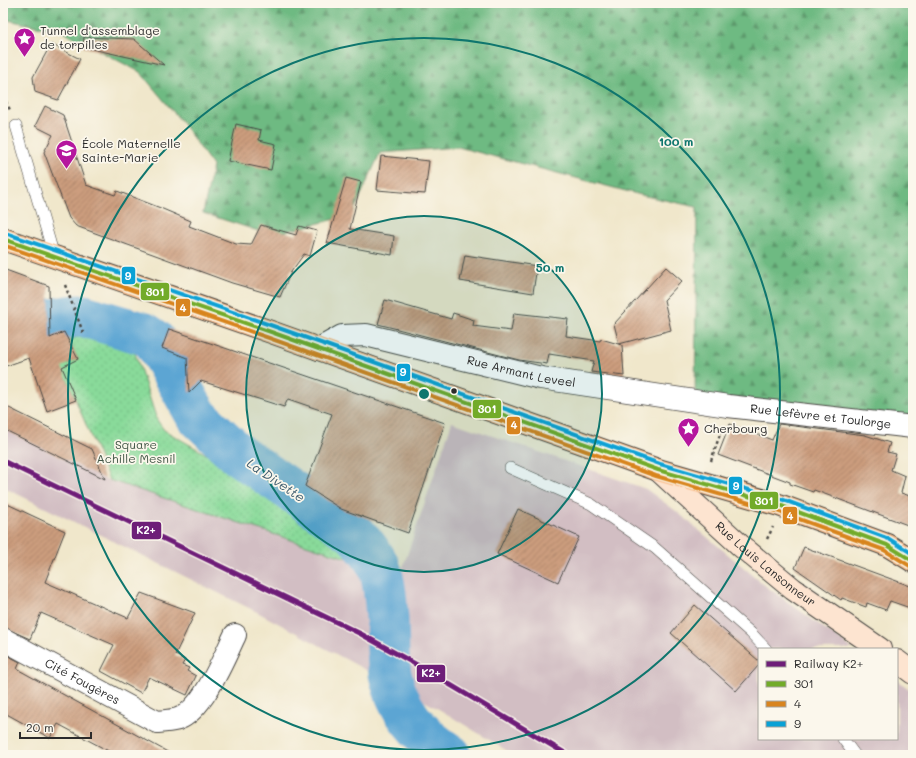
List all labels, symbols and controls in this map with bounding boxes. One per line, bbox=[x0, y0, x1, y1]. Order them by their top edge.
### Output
place label: Tunnel d'assemblage de torpilles bbox=[40, 22, 160, 52]
place icon: Tunnel d'assemblage de torpilles bbox=[11, 25, 37, 58]
text: 100 m bbox=[659, 133, 693, 149]
place label: École Maternelle Sainte-Marie bbox=[82, 135, 181, 165]
school or university icon: École Maternelle Sainte-Marie bbox=[53, 138, 79, 171]
text: 50 m bbox=[536, 259, 564, 275]
line badge: 9 bbox=[121, 266, 136, 285]
text: 9 bbox=[125, 268, 132, 283]
line badge: 301 bbox=[140, 282, 170, 301]
text: 301 bbox=[146, 284, 164, 299]
line badge: 4 bbox=[175, 298, 191, 317]
text: 4 bbox=[180, 300, 187, 315]
street label: Rue Armant Leveel bbox=[466, 351, 577, 390]
line badge: 9 bbox=[396, 363, 411, 382]
text: 9 bbox=[400, 364, 407, 379]
unlabelled marker bbox=[449, 386, 459, 396]
centre of rings bbox=[417, 387, 431, 401]
line badge: 301 bbox=[472, 399, 502, 419]
street label: Rue Lefèvre et Toulorge bbox=[749, 400, 892, 431]
text: 301 bbox=[478, 401, 496, 416]
line badge: 4 bbox=[506, 416, 521, 435]
place icon: Cherbourg bbox=[676, 416, 702, 449]
text: 4 bbox=[511, 417, 518, 432]
place label: Cherbourg bbox=[704, 420, 767, 436]
park label: Square Achille Mesnil bbox=[96, 436, 176, 466]
water label: La Divette bbox=[244, 454, 309, 505]
line badge: 9 bbox=[728, 476, 743, 495]
text: 9 bbox=[733, 478, 740, 493]
line badge: 301 bbox=[749, 491, 779, 510]
text: 301 bbox=[755, 493, 773, 508]
line badge: 4 bbox=[782, 506, 798, 525]
text: 4 bbox=[787, 508, 794, 523]
street label: Rue Louis Lansonneur bbox=[712, 517, 819, 609]
line badge: K2+ bbox=[131, 521, 162, 540]
text: K2+ bbox=[136, 522, 156, 537]
legend bbox=[758, 648, 898, 740]
street label: Cité Fougères bbox=[42, 654, 123, 708]
text: Railway K2+ bbox=[794, 655, 863, 671]
line badge: K2+ bbox=[416, 664, 446, 683]
text: K2+ bbox=[421, 665, 441, 680]
text: 301 bbox=[794, 675, 814, 691]
text: 4 bbox=[794, 695, 801, 711]
scale bar bbox=[20, 714, 91, 740]
text: 9 bbox=[794, 715, 801, 731]
text: 20 m bbox=[26, 719, 54, 735]

